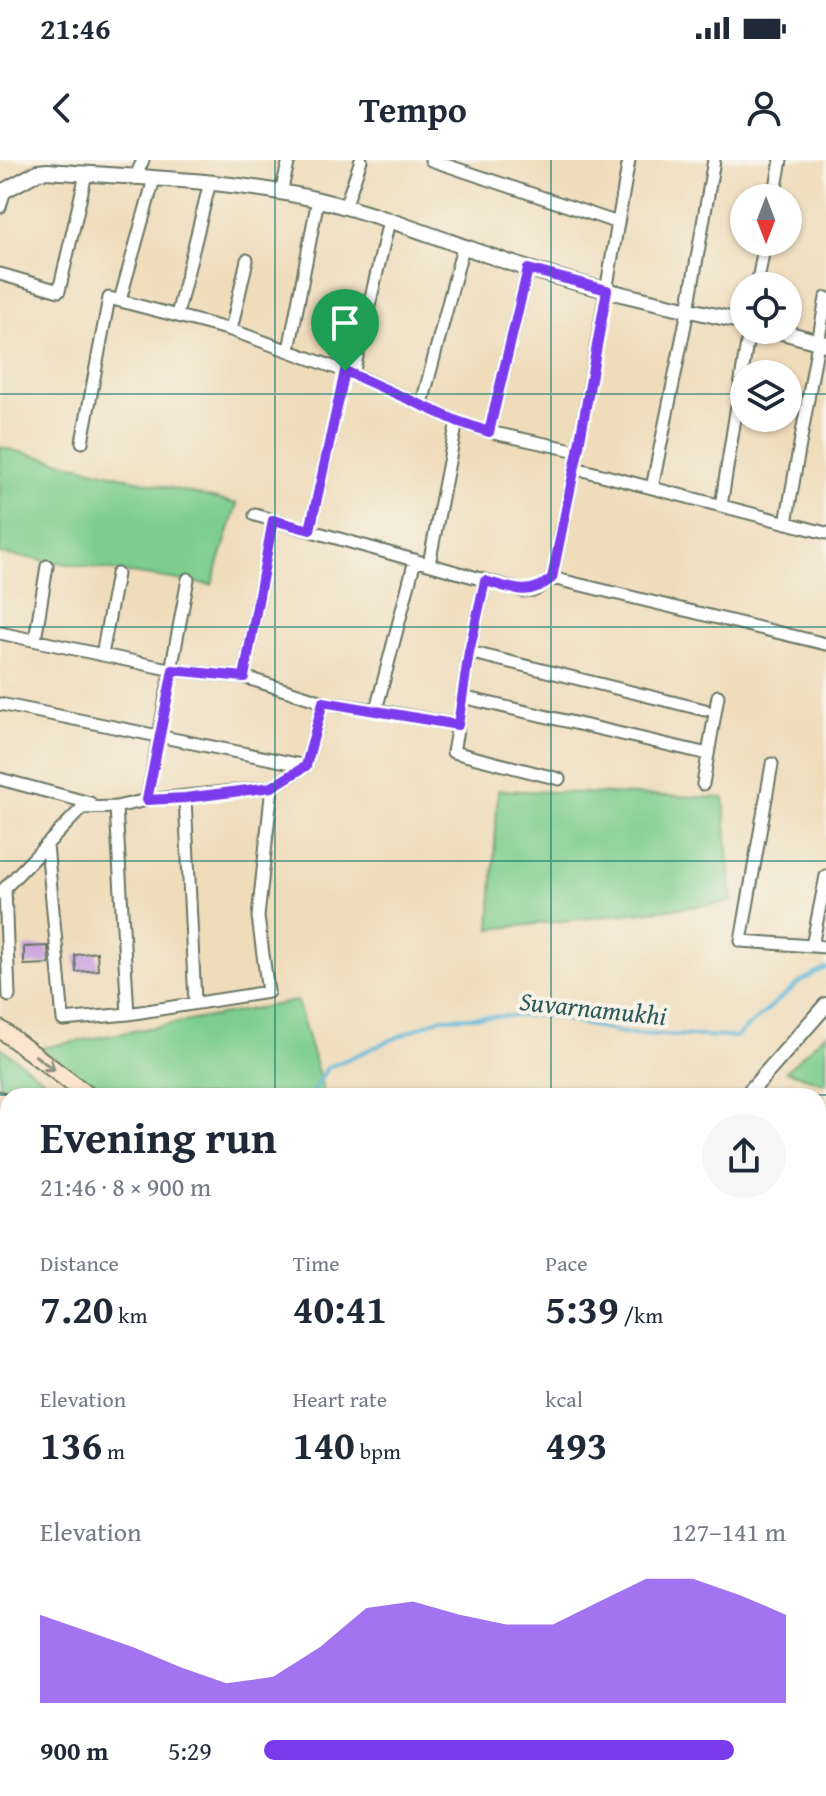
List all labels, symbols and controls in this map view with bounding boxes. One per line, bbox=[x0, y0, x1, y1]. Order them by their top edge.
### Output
text: 21:46 bbox=[40, 6, 111, 50]
text: Tempo bbox=[359, 82, 467, 135]
icon: back bbox=[40, 86, 84, 130]
icon: person bbox=[742, 86, 786, 130]
north arrow bbox=[730, 184, 802, 256]
map controls bbox=[730, 184, 802, 432]
button: locate bbox=[730, 272, 802, 344]
pin bbox=[311, 289, 379, 371]
icon: arrive bbox=[323, 301, 367, 345]
button: layers bbox=[730, 360, 802, 432]
water label: Suvarnamukhi bbox=[518, 981, 669, 1035]
one-way arrow bbox=[34, 1054, 55, 1071]
text: Evening run bbox=[40, 1105, 277, 1169]
button: share bbox=[702, 1114, 786, 1198]
text: 21:46 · 8 × 900 m bbox=[40, 1167, 211, 1206]
text: Distance bbox=[40, 1247, 119, 1279]
text: Time bbox=[293, 1247, 339, 1279]
text: Pace bbox=[545, 1247, 588, 1279]
text: 7.20 bbox=[40, 1279, 113, 1338]
text: 40:41 bbox=[293, 1279, 387, 1338]
text: 5:39 bbox=[545, 1279, 619, 1338]
text: km bbox=[113, 1299, 147, 1331]
text: /km bbox=[619, 1299, 663, 1331]
text: Elevation bbox=[40, 1383, 126, 1415]
text: Heart rate bbox=[293, 1383, 387, 1415]
text: kcal bbox=[545, 1383, 583, 1415]
text: 136 bbox=[40, 1415, 102, 1474]
text: 140 bbox=[293, 1415, 355, 1474]
text: 493 bbox=[545, 1415, 608, 1474]
text: m bbox=[102, 1435, 125, 1467]
text: bpm bbox=[355, 1435, 401, 1467]
text: Elevation bbox=[40, 1512, 142, 1551]
text: 127–141 m bbox=[672, 1512, 786, 1551]
text: 900 m bbox=[40, 1731, 108, 1770]
text: 5:29 bbox=[168, 1731, 212, 1770]

